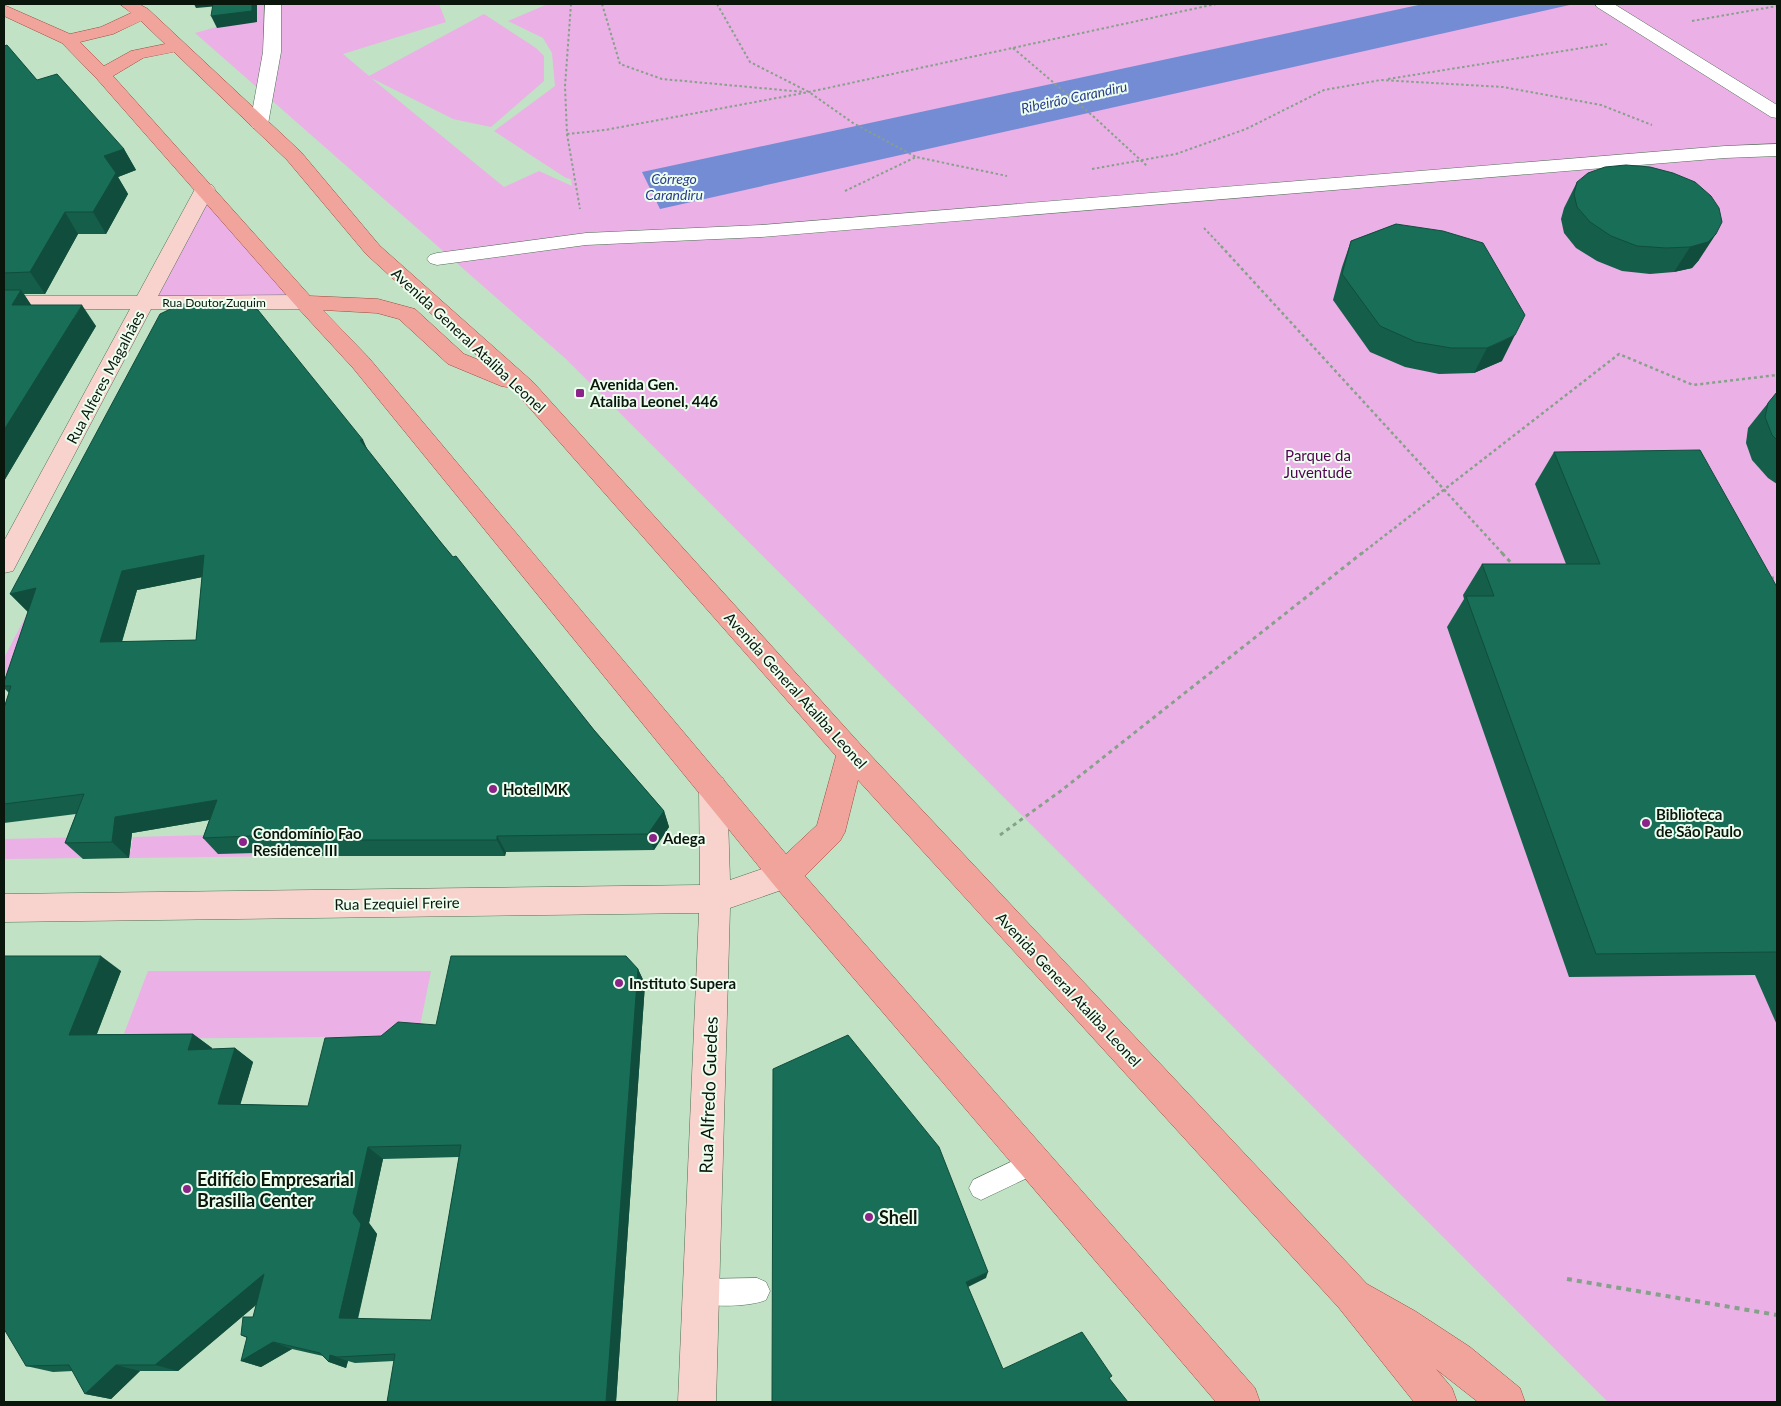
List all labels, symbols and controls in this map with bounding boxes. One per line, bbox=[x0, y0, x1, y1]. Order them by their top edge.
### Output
water label: Ribeirão Carandiru bbox=[1019, 77, 1129, 117]
water label: Córrego Carandiru bbox=[645, 170, 703, 203]
street label: Avenida General Ataliba Leonel bbox=[388, 264, 550, 416]
street label: Rua Doutor Zuquim bbox=[162, 295, 266, 310]
street label: Rua Alferes Magalhães bbox=[62, 307, 148, 447]
place label: Avenida Gen. Ataliba Leonel, 446 bbox=[589, 375, 718, 410]
marker: Avenida Gen. Ataliba Leonel, 446 bbox=[574, 387, 586, 399]
park label: Parque da Juventude bbox=[1284, 446, 1352, 481]
street label: Avenida General Ataliba Leonel bbox=[721, 608, 871, 772]
place label: Hotel MK bbox=[503, 780, 569, 798]
marker: Hotel MK bbox=[487, 783, 499, 795]
place label: Biblioteca de São Paulo bbox=[1656, 805, 1742, 840]
marker: Biblioteca de São Paulo bbox=[1640, 817, 1652, 829]
place label: Condomínio Fao Residence III bbox=[253, 824, 362, 859]
place label: Adega bbox=[662, 829, 705, 847]
marker: Adega bbox=[647, 832, 659, 844]
marker: Condomínio Fao Residence III bbox=[237, 836, 249, 848]
street label: Rua Ezequiel Freire bbox=[334, 893, 460, 913]
street label: Avenida General Ataliba Leonel bbox=[993, 908, 1145, 1070]
place label: Instituto Supera bbox=[629, 974, 736, 992]
marker: Instituto Supera bbox=[613, 977, 625, 989]
street label: Rua Alfredo Guedes bbox=[694, 1016, 722, 1174]
place label: Edifício Empresarial Brasilia Center bbox=[197, 1168, 354, 1211]
marker: Edifício Empresarial Brasilia Center bbox=[181, 1183, 193, 1195]
place label: Shell bbox=[879, 1206, 917, 1228]
marker: Shell bbox=[863, 1211, 875, 1223]

